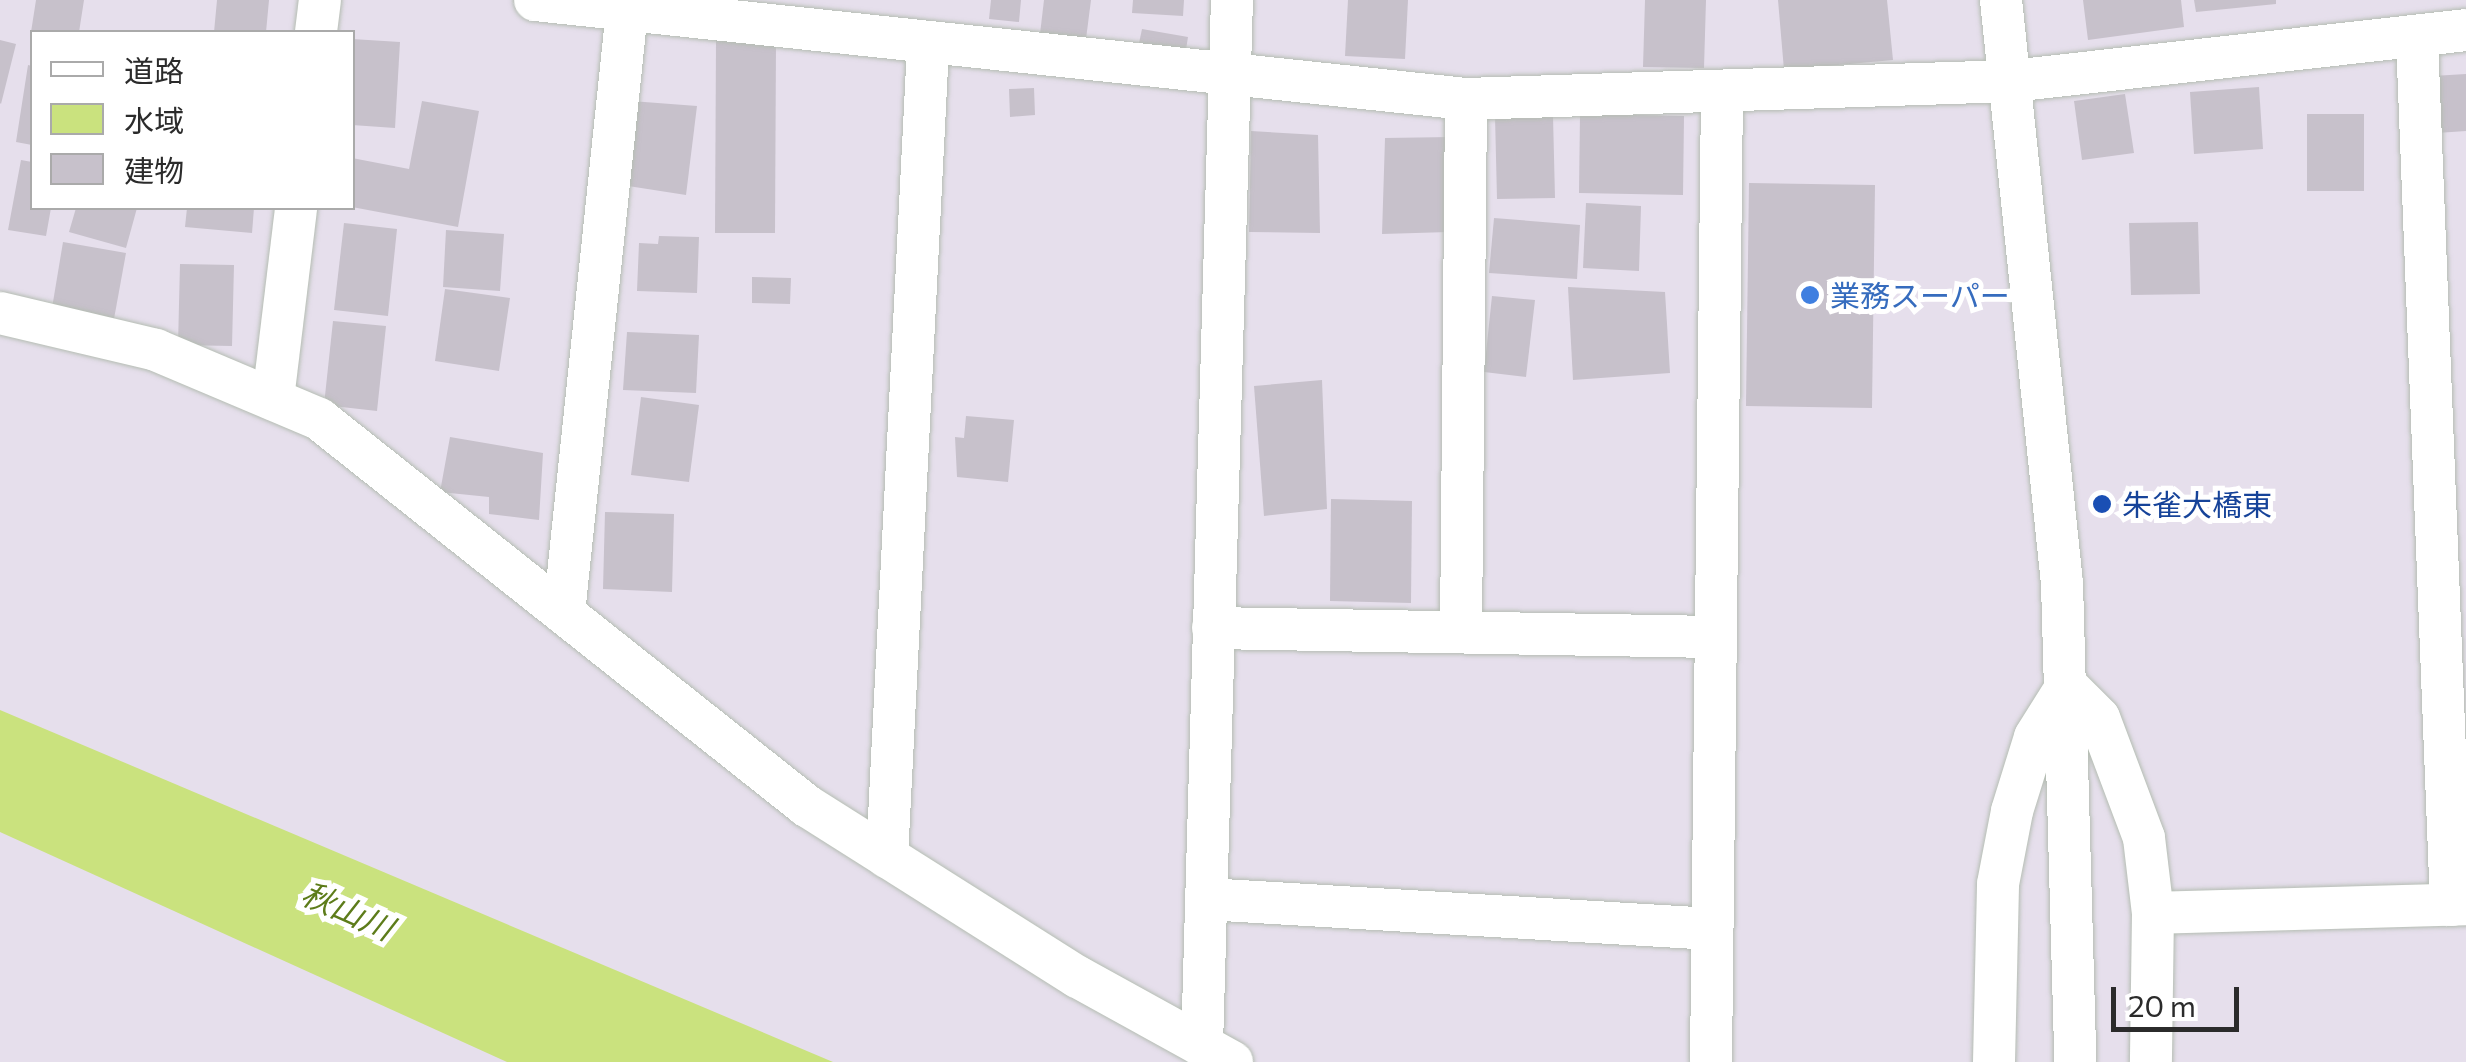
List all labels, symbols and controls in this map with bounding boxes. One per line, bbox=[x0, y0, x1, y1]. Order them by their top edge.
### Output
legend bbox=[30, 30, 355, 210]
text: 道路 bbox=[124, 51, 184, 88]
text: 水域 bbox=[124, 101, 184, 138]
text: 建物 bbox=[124, 151, 184, 188]
place label: 業務スーパー bbox=[1830, 277, 2010, 313]
marker: 業務スーパー bbox=[1799, 284, 1821, 306]
place label: 朱雀大橋東 bbox=[2122, 486, 2272, 522]
marker: 朱雀大橋東 bbox=[2091, 493, 2113, 515]
water label: 秋山川 bbox=[296, 873, 400, 947]
scale bar bbox=[2116, 967, 2244, 1029]
text: 20 m bbox=[2128, 986, 2196, 1023]

